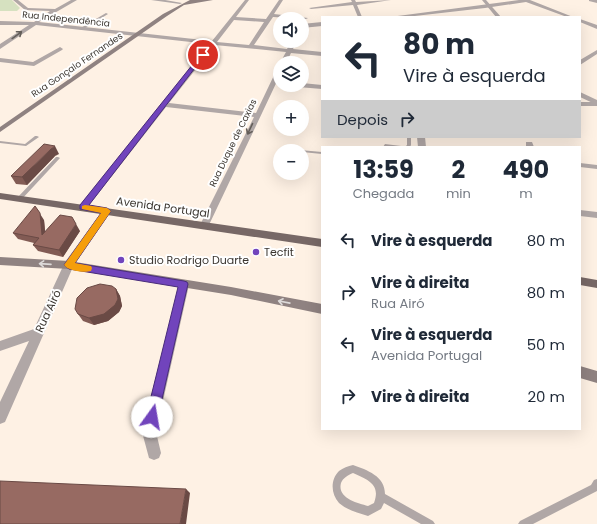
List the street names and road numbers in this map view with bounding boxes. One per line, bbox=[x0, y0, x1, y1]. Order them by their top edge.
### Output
street label: Rua Independência bbox=[22, 8, 110, 30]
street label: Rua Gonçalo Fernandes bbox=[29, 30, 125, 100]
street label: Rua Duque de Caxias bbox=[207, 97, 260, 189]
street label: Avenida Portugal bbox=[115, 193, 211, 221]
street label: Rua Airó bbox=[31, 287, 65, 335]

